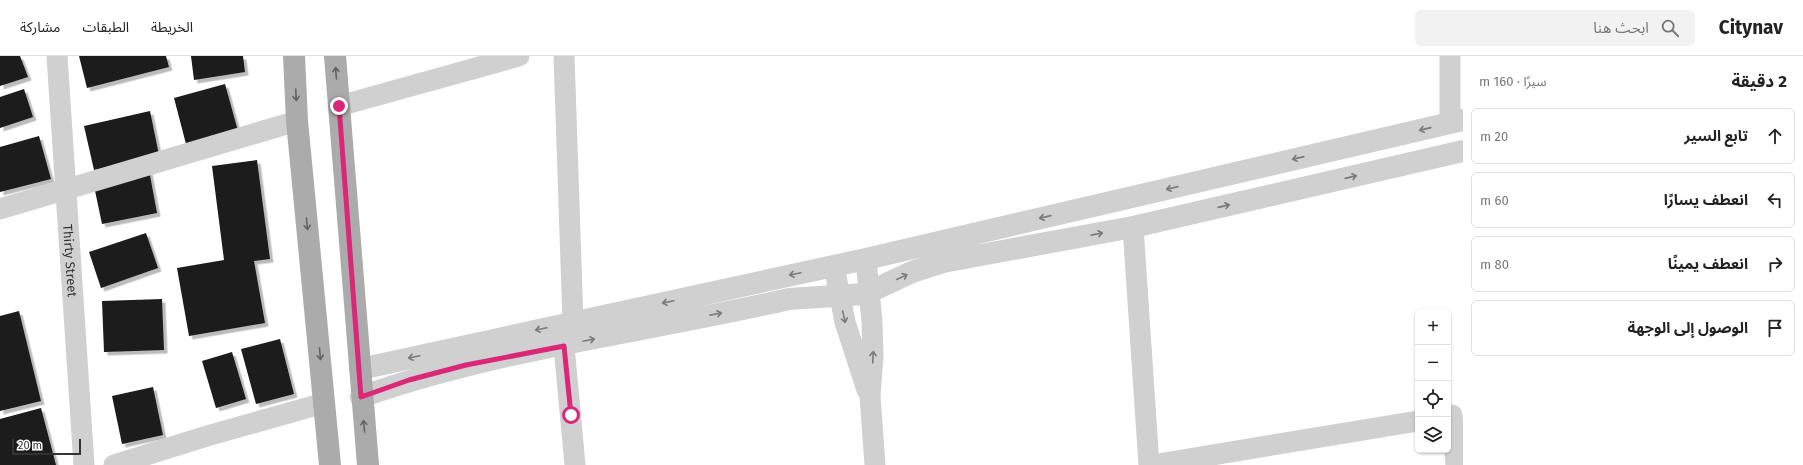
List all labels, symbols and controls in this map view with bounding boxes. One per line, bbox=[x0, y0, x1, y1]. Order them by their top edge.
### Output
search box bbox=[1415, 10, 1695, 46]
text: Citynav bbox=[1719, 16, 1783, 39]
icon: search bbox=[1659, 17, 1681, 39]
text: مشاركة bbox=[20, 19, 60, 36]
text: الطبقات bbox=[82, 19, 129, 36]
text: الخريطة bbox=[151, 19, 193, 36]
text: ابحث هنا bbox=[1593, 19, 1649, 37]
one-way arrow bbox=[333, 67, 340, 80]
text: 2 دقيقة bbox=[1731, 71, 1787, 92]
text: سيرًا · 160 m bbox=[1479, 74, 1546, 89]
one-way arrow bbox=[292, 88, 300, 101]
route end bbox=[330, 97, 348, 115]
one-way arrow bbox=[1419, 125, 1432, 133]
icon: ahead bbox=[1764, 125, 1786, 147]
text: تابع السير bbox=[1684, 127, 1748, 145]
text: 20 m bbox=[1480, 129, 1508, 144]
one-way arrow bbox=[1292, 155, 1305, 163]
one-way arrow bbox=[1344, 172, 1357, 180]
one-way arrow bbox=[1166, 184, 1179, 192]
icon: left bbox=[1764, 189, 1786, 211]
text: انعطف يسارًا bbox=[1664, 191, 1748, 209]
text: 60 m bbox=[1480, 193, 1509, 208]
one-way arrow bbox=[1217, 202, 1230, 209]
one-way arrow bbox=[1039, 214, 1052, 222]
one-way arrow bbox=[304, 217, 311, 230]
street label: Thirty Street bbox=[60, 224, 80, 298]
one-way arrow bbox=[1090, 229, 1103, 237]
icon: right bbox=[1764, 253, 1786, 275]
text: انعطف يمينًا bbox=[1668, 255, 1748, 273]
text: 80 m bbox=[1480, 257, 1509, 272]
one-way arrow bbox=[789, 270, 802, 278]
one-way arrow bbox=[896, 273, 908, 280]
one-way arrow bbox=[662, 298, 675, 306]
map controls bbox=[1415, 309, 1451, 453]
button: + bbox=[1415, 309, 1451, 345]
one-way arrow bbox=[709, 310, 722, 318]
one-way arrow bbox=[841, 311, 848, 324]
icon: arrive bbox=[1764, 317, 1786, 339]
text: الوصول إلى الوجهة bbox=[1628, 319, 1748, 337]
one-way arrow bbox=[535, 326, 548, 334]
one-way arrow bbox=[582, 336, 595, 344]
button: − bbox=[1415, 345, 1451, 381]
one-way arrow bbox=[316, 347, 323, 360]
one-way arrow bbox=[869, 351, 876, 364]
one-way arrow bbox=[408, 354, 421, 362]
button: locate bbox=[1415, 381, 1451, 417]
route start bbox=[562, 406, 580, 424]
button: layers bbox=[1415, 417, 1451, 453]
one-way arrow bbox=[360, 420, 368, 433]
scale bar bbox=[12, 437, 81, 456]
text: 20 m bbox=[18, 439, 42, 452]

